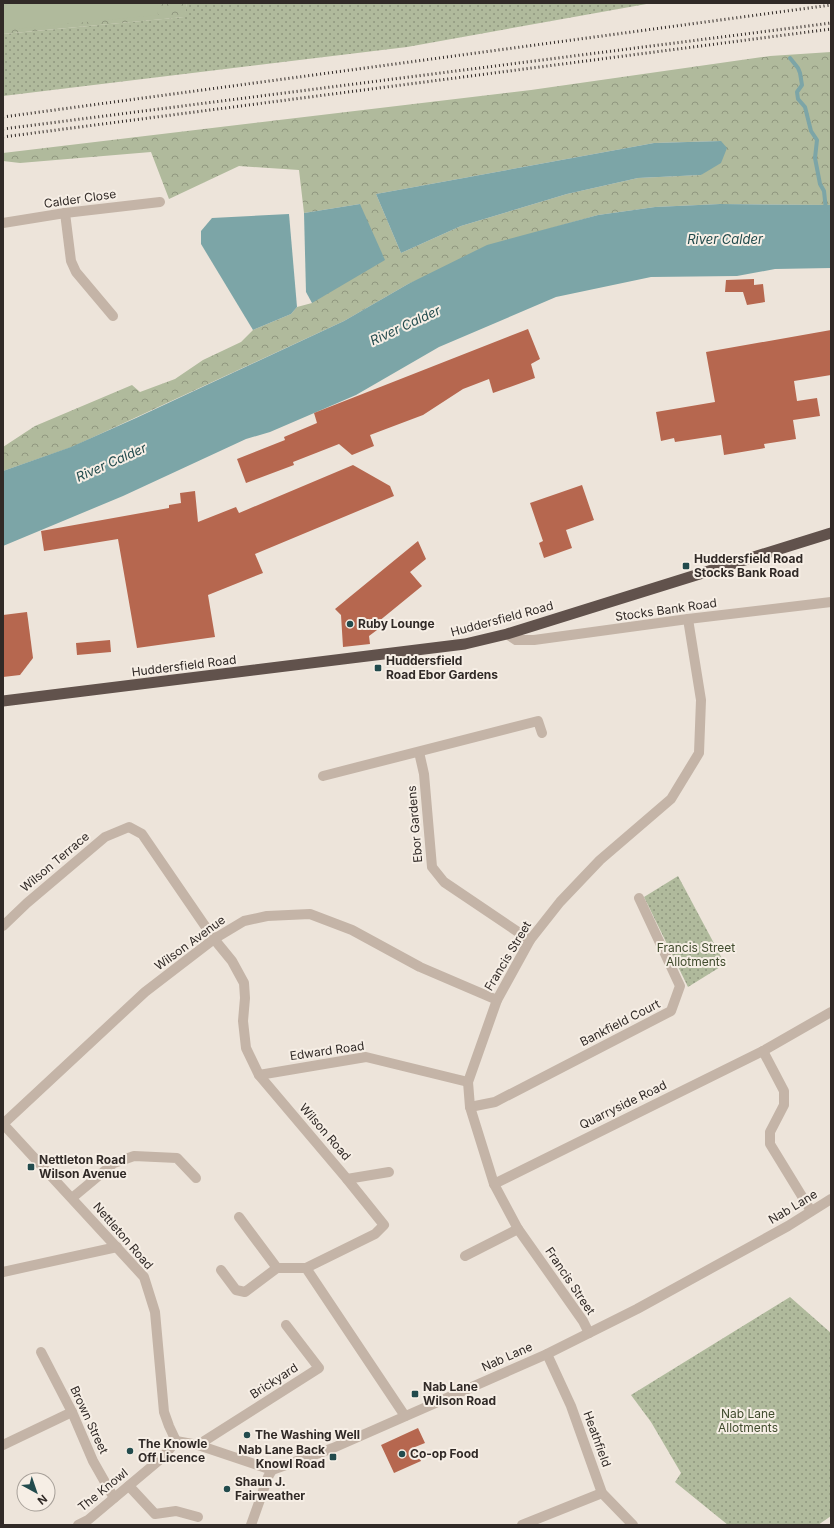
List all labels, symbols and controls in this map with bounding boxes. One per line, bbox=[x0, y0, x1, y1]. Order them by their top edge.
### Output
street label: Calder Close bbox=[43, 186, 117, 211]
water label: River Calder bbox=[687, 231, 764, 247]
water label: River Calder bbox=[367, 301, 444, 348]
water label: River Calder bbox=[73, 439, 150, 485]
place label: Huddersfield Road Stocks Bank Road bbox=[694, 551, 803, 580]
marker: Huddersfield Road Stocks Bank Road bbox=[681, 561, 691, 571]
street label: Stocks Bank Road bbox=[614, 595, 718, 624]
street label: Huddersfield Road bbox=[449, 598, 555, 639]
place label: Ruby Lounge bbox=[358, 616, 435, 631]
marker: Ruby Lounge bbox=[345, 619, 355, 629]
street label: Huddersfield Road bbox=[131, 652, 237, 679]
place label: Huddersfield Road Ebor Gardens bbox=[386, 653, 498, 682]
marker: Huddersfield Road Ebor Gardens bbox=[373, 663, 383, 673]
street label: Ebor Gardens bbox=[404, 785, 425, 863]
street label: Wilson Terrace bbox=[17, 828, 92, 895]
street label: Wilson Avenue bbox=[151, 912, 228, 973]
street label: Francis Street bbox=[481, 918, 534, 993]
park label: Francis Street Allotments bbox=[657, 940, 735, 969]
street label: Bankfield Court bbox=[577, 996, 662, 1049]
street label: Edward Road bbox=[289, 1038, 365, 1063]
street label: Quarryside Road bbox=[577, 1077, 669, 1132]
street label: Wilson Road bbox=[297, 1100, 354, 1163]
place label: Nettleton Road Wilson Avenue bbox=[39, 1152, 127, 1181]
marker: Nettleton Road Wilson Avenue bbox=[26, 1162, 36, 1172]
street label: Nab Lane bbox=[766, 1186, 820, 1227]
street label: Nettleton Road bbox=[90, 1199, 157, 1272]
street label: Francis Street bbox=[542, 1244, 599, 1317]
street label: Nab Lane bbox=[479, 1339, 535, 1374]
street label: Brickyard bbox=[247, 1360, 300, 1402]
place label: Nab Lane Wilson Road bbox=[423, 1379, 496, 1408]
street label: Brown Street bbox=[67, 1383, 112, 1456]
marker: Nab Lane Wilson Road bbox=[410, 1389, 420, 1399]
park label: Nab Lane Allotments bbox=[718, 1406, 778, 1435]
street label: Heathfield bbox=[580, 1409, 615, 1469]
place label: The Washing Well bbox=[255, 1427, 360, 1442]
marker: The Washing Well bbox=[242, 1430, 252, 1440]
place label: The Knowle Off Licence bbox=[138, 1436, 207, 1465]
place label: Nab Lane Back Knowl Road bbox=[238, 1442, 325, 1471]
marker: The Knowle Off Licence bbox=[125, 1446, 135, 1456]
place label: Co-op Food bbox=[410, 1446, 479, 1461]
marker: Co-op Food bbox=[397, 1449, 407, 1459]
marker: Nab Lane Back Knowl Road bbox=[328, 1452, 338, 1462]
street label: The Knowl bbox=[75, 1465, 131, 1514]
north arrow bbox=[16, 1472, 56, 1512]
place label: Shaun J. Fairweather bbox=[235, 1474, 305, 1503]
marker: Shaun J. Fairweather bbox=[222, 1484, 232, 1494]
text: N bbox=[35, 1492, 50, 1508]

